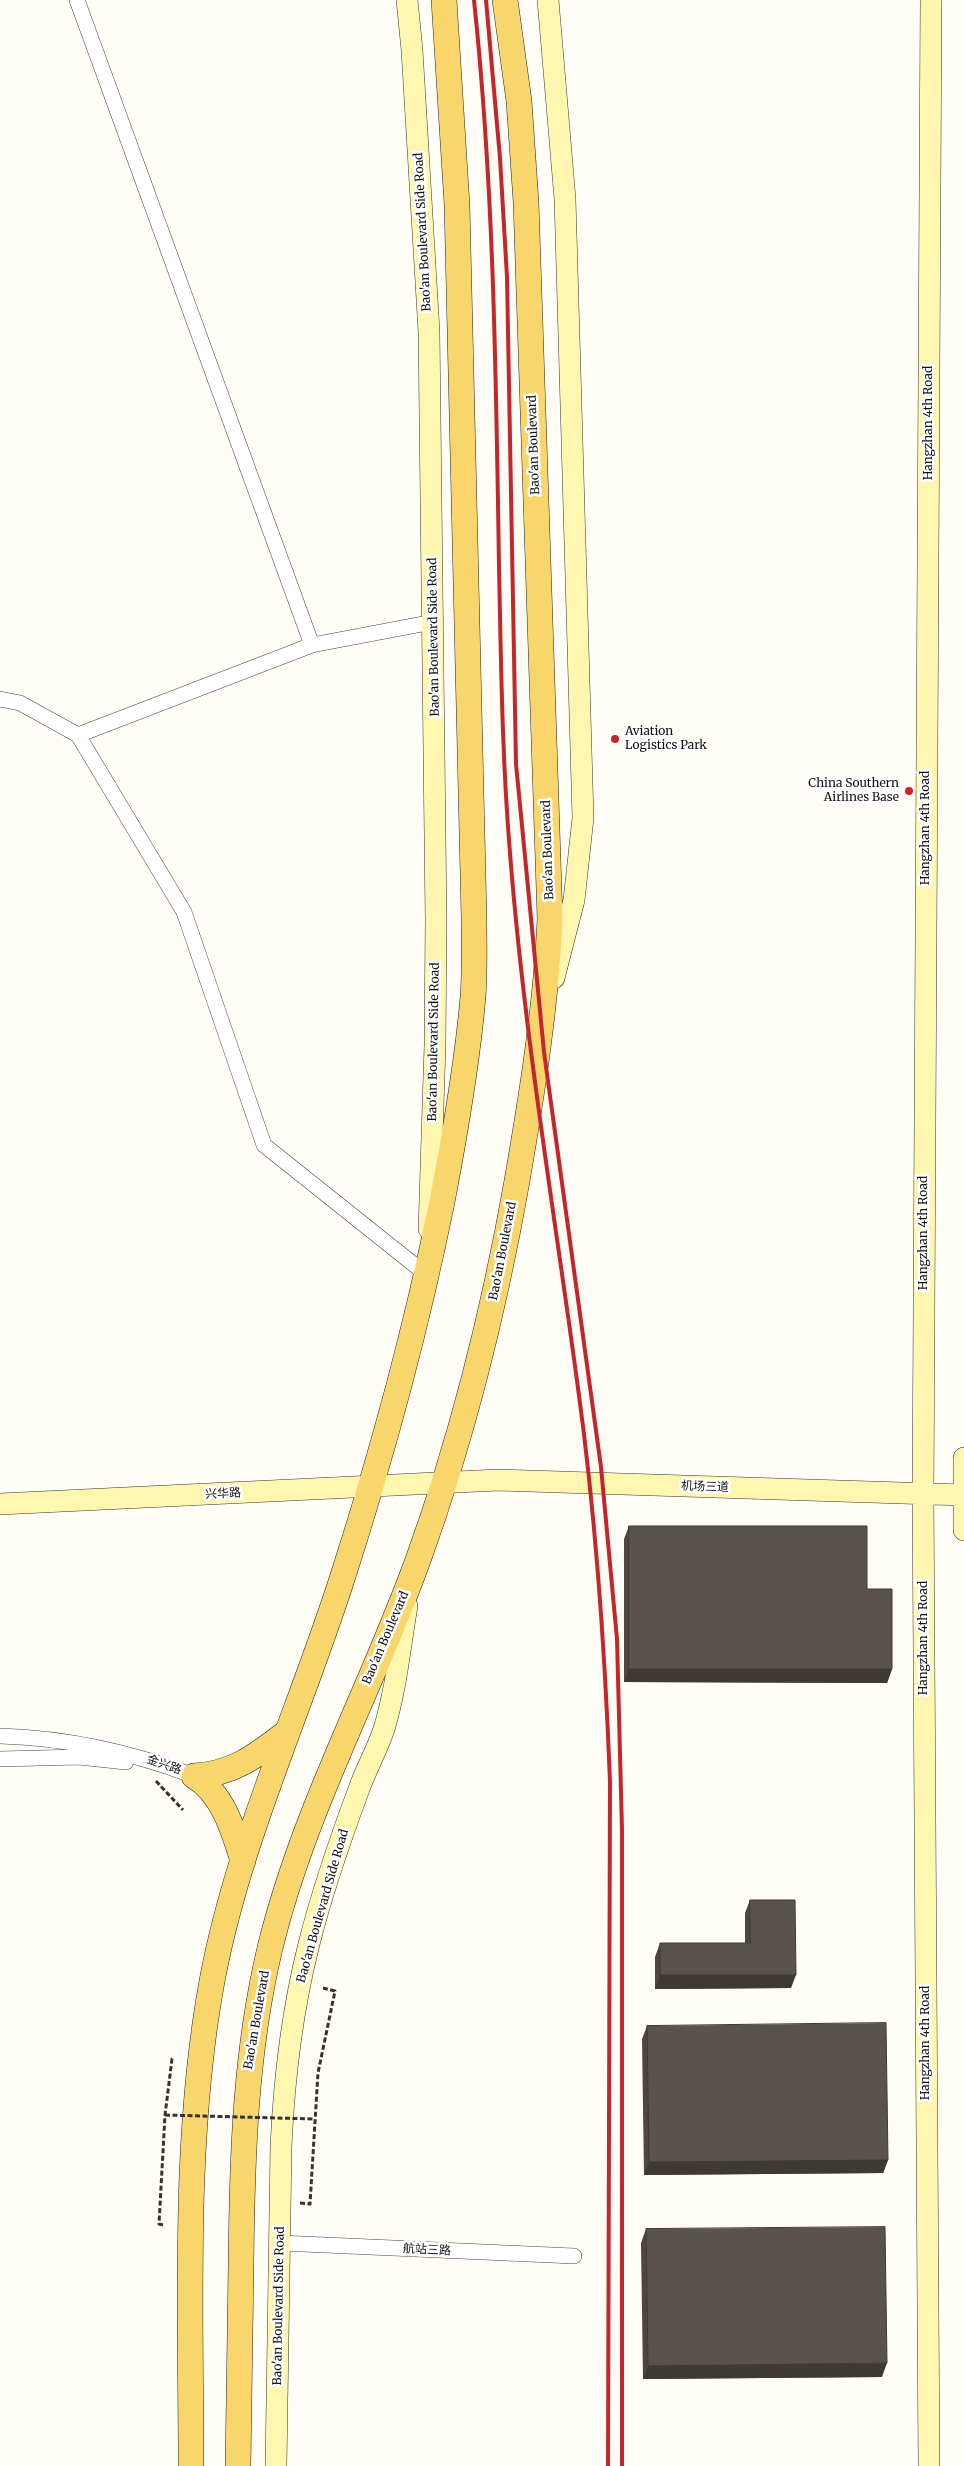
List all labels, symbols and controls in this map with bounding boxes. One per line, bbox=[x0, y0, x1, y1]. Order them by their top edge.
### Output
street label: Bao'an Boulevard Side Road bbox=[412, 152, 434, 312]
street label: Hangzhan 4th Road bbox=[922, 366, 936, 480]
street label: Bao'an Boulevard bbox=[525, 395, 543, 495]
street label: Bao'an Boulevard Side Road bbox=[425, 557, 443, 717]
place label: Aviation Logistics Park bbox=[625, 725, 707, 753]
marker: Aviation Logistics Park bbox=[609, 733, 621, 745]
street label: Hangzhan 4th Road bbox=[919, 771, 933, 885]
place label: China Southern Airlines Base bbox=[808, 777, 899, 805]
marker: China Southern Airlines Base bbox=[903, 785, 915, 797]
street label: Bao'an Boulevard bbox=[539, 800, 557, 900]
street label: Bao'an Boulevard Side Road bbox=[425, 962, 443, 1122]
street label: Hangzhan 4th Road bbox=[917, 1176, 931, 1290]
street label: Bao'an Boulevard bbox=[486, 1201, 520, 1301]
street label: 机场三道 bbox=[681, 1479, 729, 1495]
street label: 兴华路 bbox=[205, 1486, 241, 1502]
street label: Hangzhan 4th Road bbox=[917, 1581, 931, 1695]
street label: Bao'an Boulevard bbox=[360, 1589, 412, 1687]
street label: 金兴路 bbox=[145, 1752, 183, 1778]
street label: Bao'an Boulevard Side Road bbox=[294, 1828, 352, 1984]
street label: Bao'an Boulevard bbox=[241, 1970, 273, 2070]
street label: Hangzhan 4th Road bbox=[919, 1986, 933, 2100]
street label: Bao'an Boulevard Side Road bbox=[270, 2226, 288, 2386]
street label: 航站三路 bbox=[403, 2242, 451, 2258]

